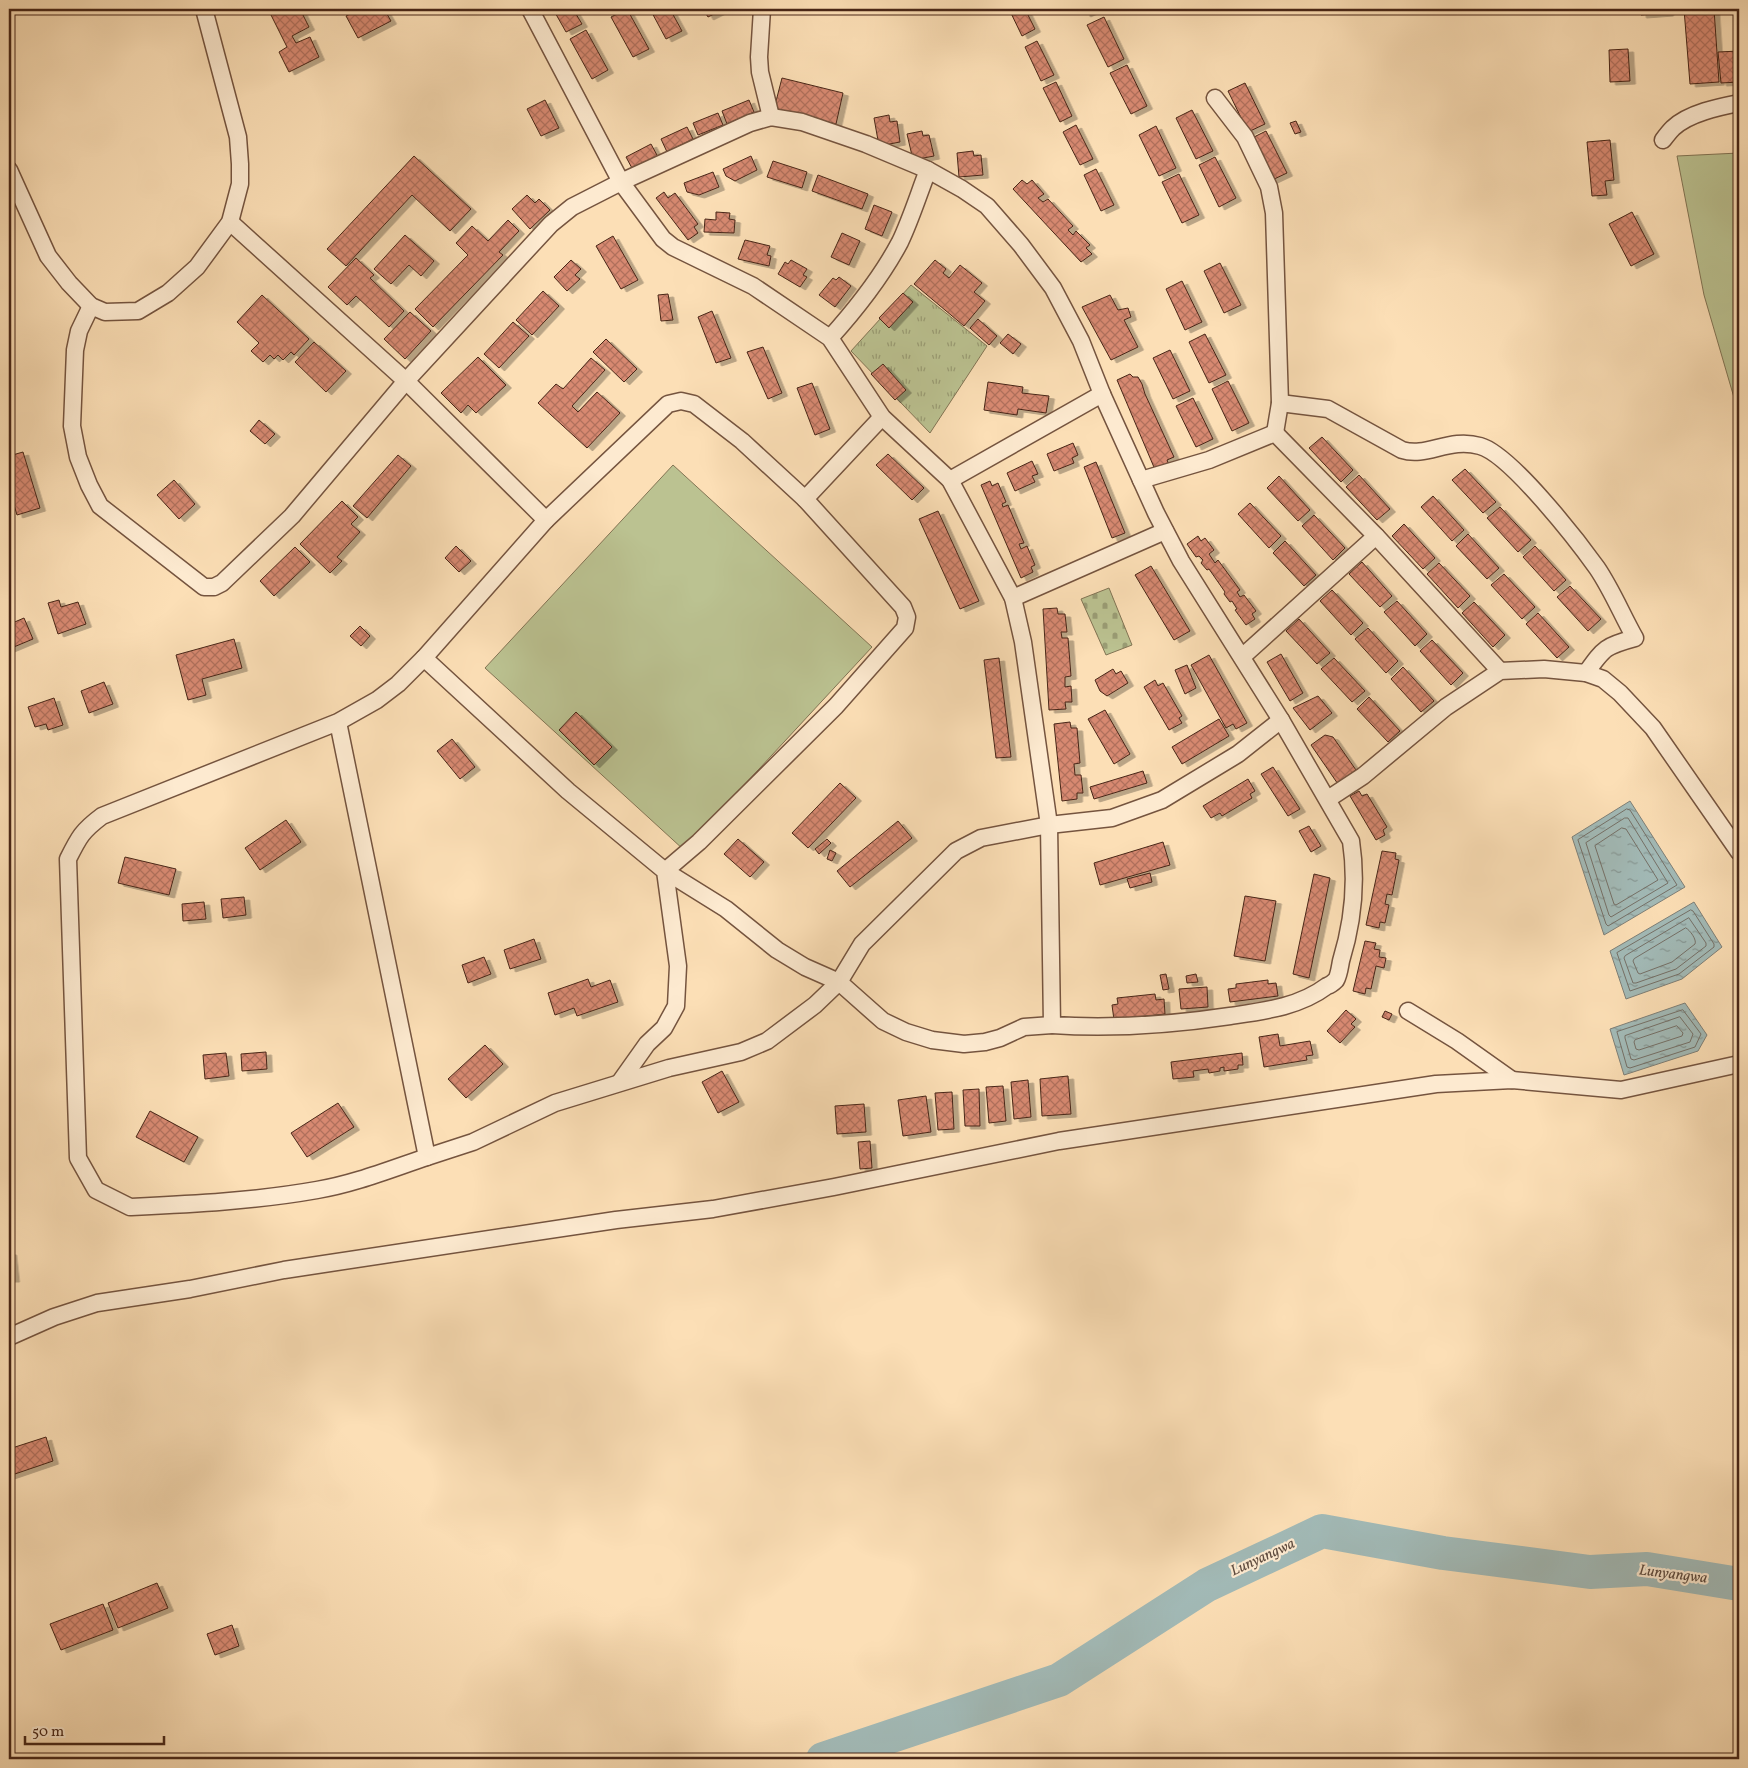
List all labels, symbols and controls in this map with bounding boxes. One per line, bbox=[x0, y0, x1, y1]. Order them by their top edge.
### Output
water label: Lunyangwa bbox=[1227, 1534, 1299, 1582]
water label: Lunyangwa bbox=[1638, 1560, 1708, 1590]
scale bar bbox=[25, 1713, 164, 1745]
text: 50 m bbox=[32, 1722, 64, 1743]

